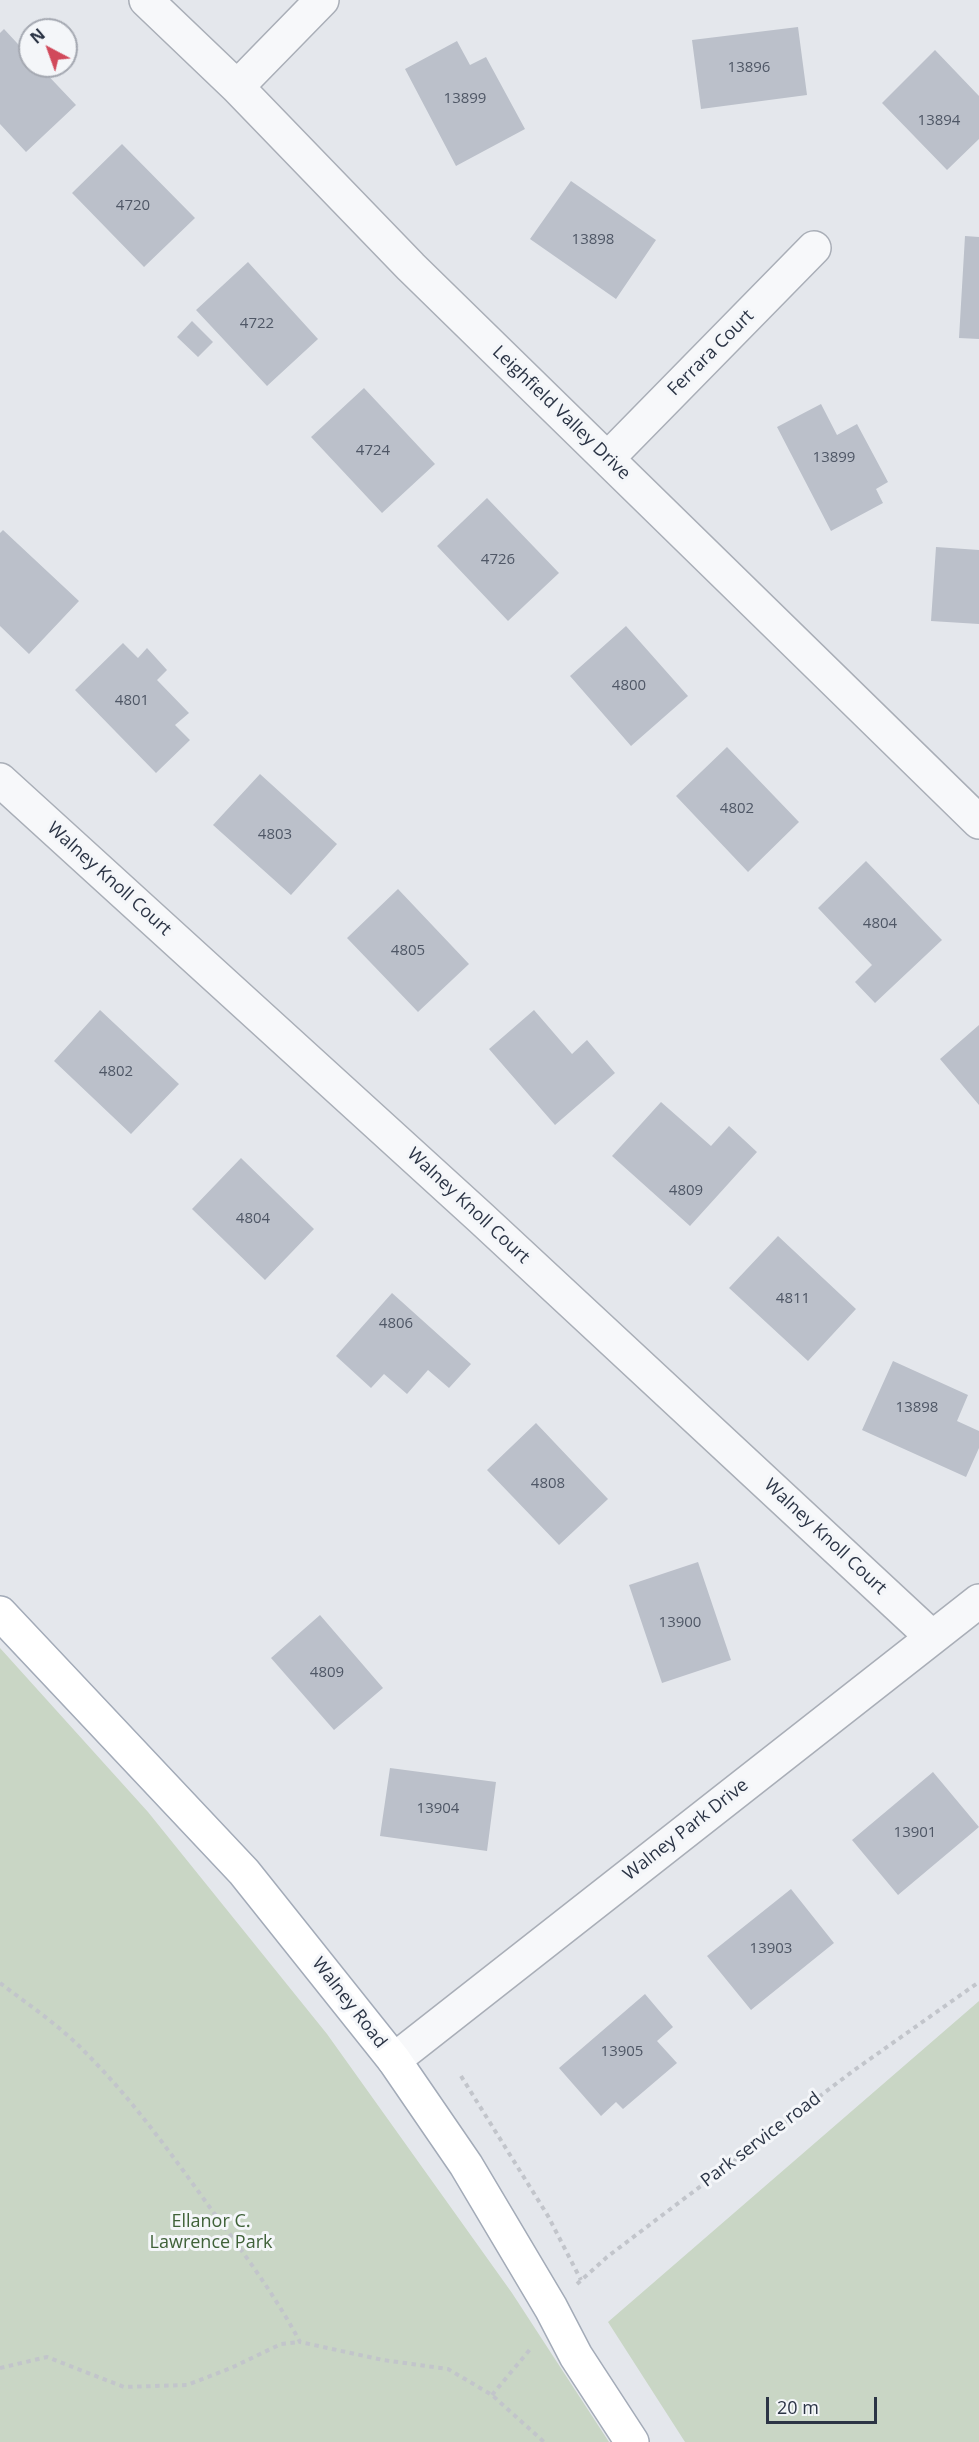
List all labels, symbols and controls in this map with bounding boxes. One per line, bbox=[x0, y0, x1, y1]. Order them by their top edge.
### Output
north arrow bbox=[18, 18, 78, 78]
text: N bbox=[25, 23, 50, 49]
house number: 13896 bbox=[728, 59, 770, 77]
house number: 13899 bbox=[444, 90, 486, 108]
house number: 13894 bbox=[918, 112, 960, 130]
house number: 4720 bbox=[116, 197, 150, 215]
house number: 13898 bbox=[572, 231, 614, 249]
street label: Ferrara Court bbox=[663, 305, 759, 401]
house number: 4722 bbox=[240, 315, 274, 333]
street label: Leighfield Valley Drive bbox=[488, 342, 634, 484]
house number: 4724 bbox=[356, 442, 390, 460]
house number: 13899 bbox=[813, 449, 855, 467]
house number: 4726 bbox=[481, 551, 515, 569]
house number: 4800 bbox=[612, 677, 646, 695]
house number: 4801 bbox=[115, 692, 149, 710]
house number: 4802 bbox=[720, 800, 754, 818]
street label: Walney Knoll Court bbox=[42, 818, 176, 940]
house number: 4803 bbox=[258, 826, 292, 844]
house number: 4804 bbox=[863, 915, 897, 933]
house number: 4805 bbox=[391, 942, 425, 960]
house number: 4802 bbox=[99, 1063, 133, 1081]
street label: Walney Knoll Court bbox=[402, 1144, 534, 1268]
house number: 4809 bbox=[669, 1182, 703, 1200]
house number: 4804 bbox=[236, 1210, 270, 1228]
house number: 4811 bbox=[776, 1290, 810, 1308]
house number: 4806 bbox=[379, 1315, 413, 1333]
house number: 13898 bbox=[896, 1399, 938, 1417]
house number: 4808 bbox=[531, 1475, 565, 1493]
street label: Walney Knoll Court bbox=[759, 1475, 891, 1599]
house number: 13900 bbox=[659, 1614, 701, 1632]
house number: 4809 bbox=[310, 1664, 344, 1682]
street label: Walney Park Drive bbox=[619, 1775, 753, 1885]
house number: 13904 bbox=[417, 1800, 459, 1818]
house number: 13901 bbox=[894, 1824, 936, 1842]
house number: 13903 bbox=[750, 1940, 792, 1958]
street label: Walney Road bbox=[307, 1953, 391, 2053]
house number: 13905 bbox=[601, 2043, 643, 2061]
street label: Park service road bbox=[697, 2088, 825, 2192]
park label: Ellanor C. Lawrence Park bbox=[150, 2211, 272, 2254]
scale bar bbox=[769, 2385, 880, 2423]
text: 20 m bbox=[777, 2395, 819, 2419]

